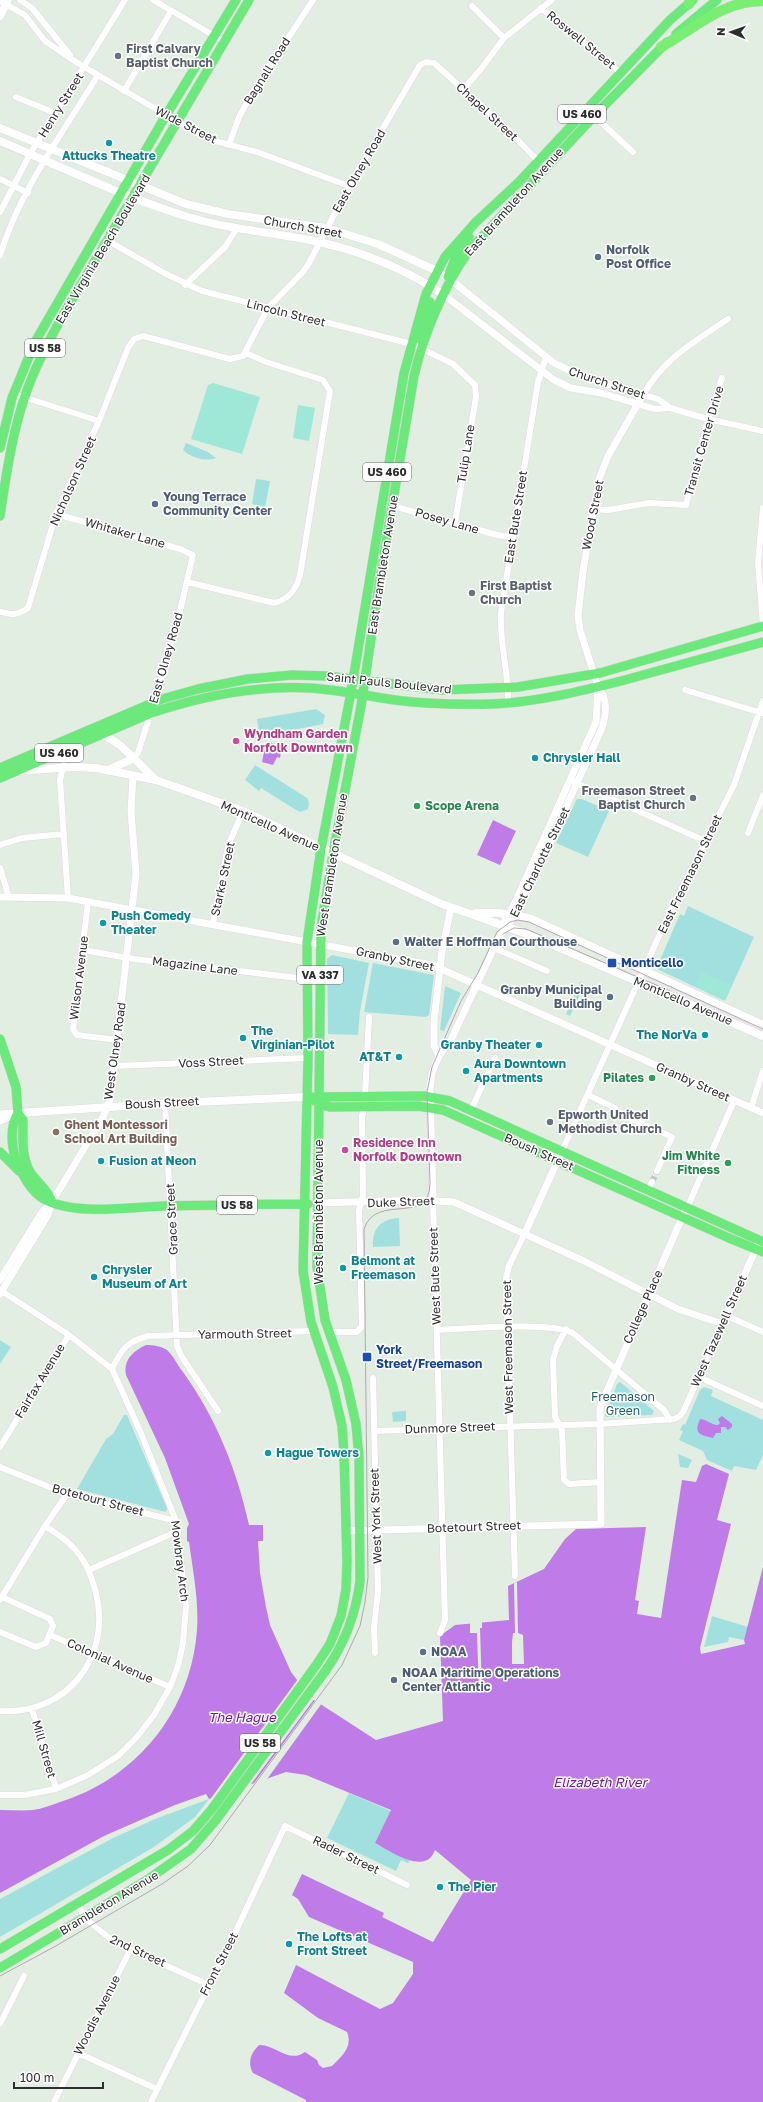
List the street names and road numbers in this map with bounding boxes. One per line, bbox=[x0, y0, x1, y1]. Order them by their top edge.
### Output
street label: Roswell Street bbox=[544, 7, 619, 72]
street label: Bagnall Road bbox=[240, 34, 293, 107]
street label: Henry Street bbox=[35, 69, 87, 140]
street label: Chapel Street bbox=[453, 79, 521, 144]
street label: Wide Street bbox=[153, 103, 220, 147]
road number: US 460 bbox=[558, 105, 606, 123]
street label: East Olney Road bbox=[329, 126, 389, 215]
street label: East Brambleton Avenue bbox=[461, 144, 566, 259]
street label: East Virginia Beach Boulevard bbox=[52, 171, 153, 326]
street label: Church Street bbox=[262, 212, 344, 241]
street label: Lincoln Street bbox=[245, 295, 327, 330]
road number: US 58 bbox=[25, 339, 65, 357]
street label: Church Street bbox=[567, 363, 648, 402]
street label: Transit Center Drive bbox=[681, 384, 726, 498]
street label: Tulip Lane bbox=[453, 424, 478, 484]
street label: Nicholson Street bbox=[46, 433, 99, 528]
road number: US 460 bbox=[363, 463, 411, 481]
street label: East Bute Street bbox=[501, 469, 530, 564]
street label: Wood Street bbox=[578, 478, 607, 551]
street label: East Brambleton Avenue bbox=[364, 494, 401, 636]
street label: Posey Lane bbox=[413, 504, 481, 537]
street label: Whitaker Lane bbox=[83, 514, 167, 551]
street label: East Olney Road bbox=[145, 611, 186, 705]
street label: Saint Pauls Boulevard bbox=[326, 668, 452, 697]
road number: US 460 bbox=[35, 744, 83, 762]
street label: West Brambleton Avenue bbox=[313, 792, 350, 938]
street label: Monticello Avenue bbox=[219, 797, 322, 854]
street label: East Charlotte Street bbox=[506, 804, 573, 919]
street label: East Freemason Street bbox=[654, 812, 725, 936]
street label: Starke Street bbox=[207, 840, 238, 917]
street label: Wilson Avenue bbox=[66, 935, 91, 1021]
street label: Granby Street bbox=[355, 943, 436, 974]
street label: Magazine Lane bbox=[151, 953, 239, 978]
road number: VA 337 bbox=[297, 966, 343, 984]
street label: Monticello Avenue bbox=[631, 973, 735, 1028]
street label: West Olney Road bbox=[100, 1001, 129, 1101]
street label: Voss Street bbox=[178, 1052, 244, 1071]
street label: Granby Street bbox=[654, 1059, 733, 1105]
street label: Boush Street bbox=[124, 1093, 200, 1112]
street label: Boush Street bbox=[502, 1129, 577, 1174]
street label: West Brambleton Avenue bbox=[311, 1139, 326, 1284]
street label: Grace Street bbox=[162, 1183, 181, 1255]
street label: Duke Street bbox=[367, 1193, 435, 1210]
road number: US 58 bbox=[217, 1196, 257, 1214]
street label: West Bute Street bbox=[425, 1227, 444, 1325]
street label: College Place bbox=[620, 1268, 666, 1346]
street label: West Tazewell Street bbox=[687, 1272, 750, 1389]
street label: West Freemason Street bbox=[499, 1279, 516, 1414]
street label: Yarmouth Street bbox=[198, 1325, 292, 1342]
street label: Fairfax Avenue bbox=[11, 1341, 68, 1421]
street label: Dunmore Street bbox=[404, 1418, 496, 1437]
street label: West York Street bbox=[366, 1468, 385, 1564]
street label: Botetourt Street bbox=[51, 1480, 146, 1519]
street label: Botetourt Street bbox=[426, 1517, 522, 1536]
street label: Mowbray Arch bbox=[168, 1519, 193, 1602]
street label: Colonial Avenue bbox=[65, 1635, 156, 1686]
street label: Mill Street bbox=[29, 1718, 60, 1780]
road number: US 58 bbox=[240, 1734, 280, 1752]
street label: Rader Street bbox=[310, 1832, 382, 1877]
street label: Brambleton Avenue bbox=[57, 1867, 161, 1938]
street label: Front Street bbox=[196, 1929, 241, 1998]
street label: 2nd Street bbox=[108, 1931, 169, 1970]
street label: Woodis Avenue bbox=[70, 1972, 123, 2057]

